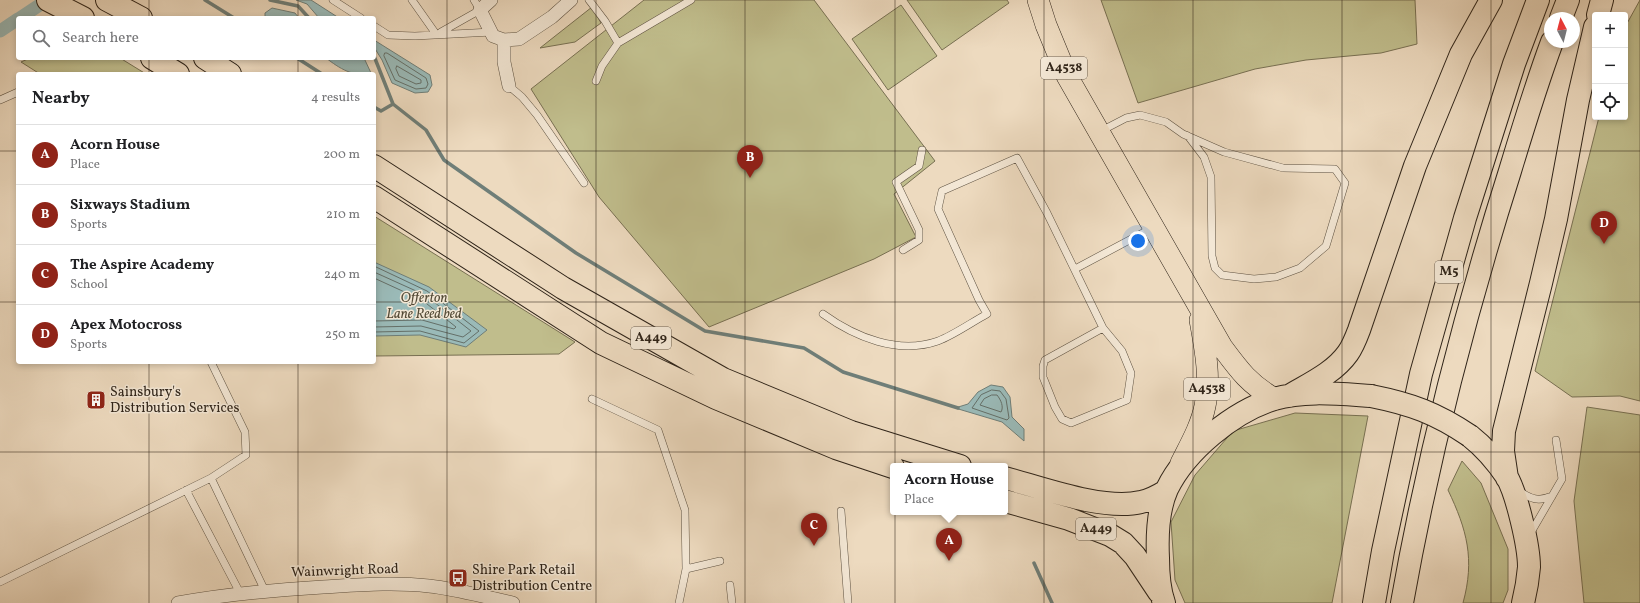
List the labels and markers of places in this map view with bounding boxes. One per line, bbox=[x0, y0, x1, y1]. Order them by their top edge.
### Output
pin: B bbox=[737, 145, 763, 178]
pin: D bbox=[1591, 211, 1617, 244]
place label: Sainsbury's Distribution Services bbox=[110, 383, 239, 418]
building icon: Sainsbury's Distribution Services bbox=[85, 389, 107, 411]
pin: C bbox=[801, 513, 827, 546]
pin: A bbox=[936, 528, 962, 561]
place label: Shire Park Retail Distribution Centre bbox=[472, 561, 593, 596]
bus stop icon: Shire Park Retail Distribution Centre bbox=[447, 567, 469, 589]

